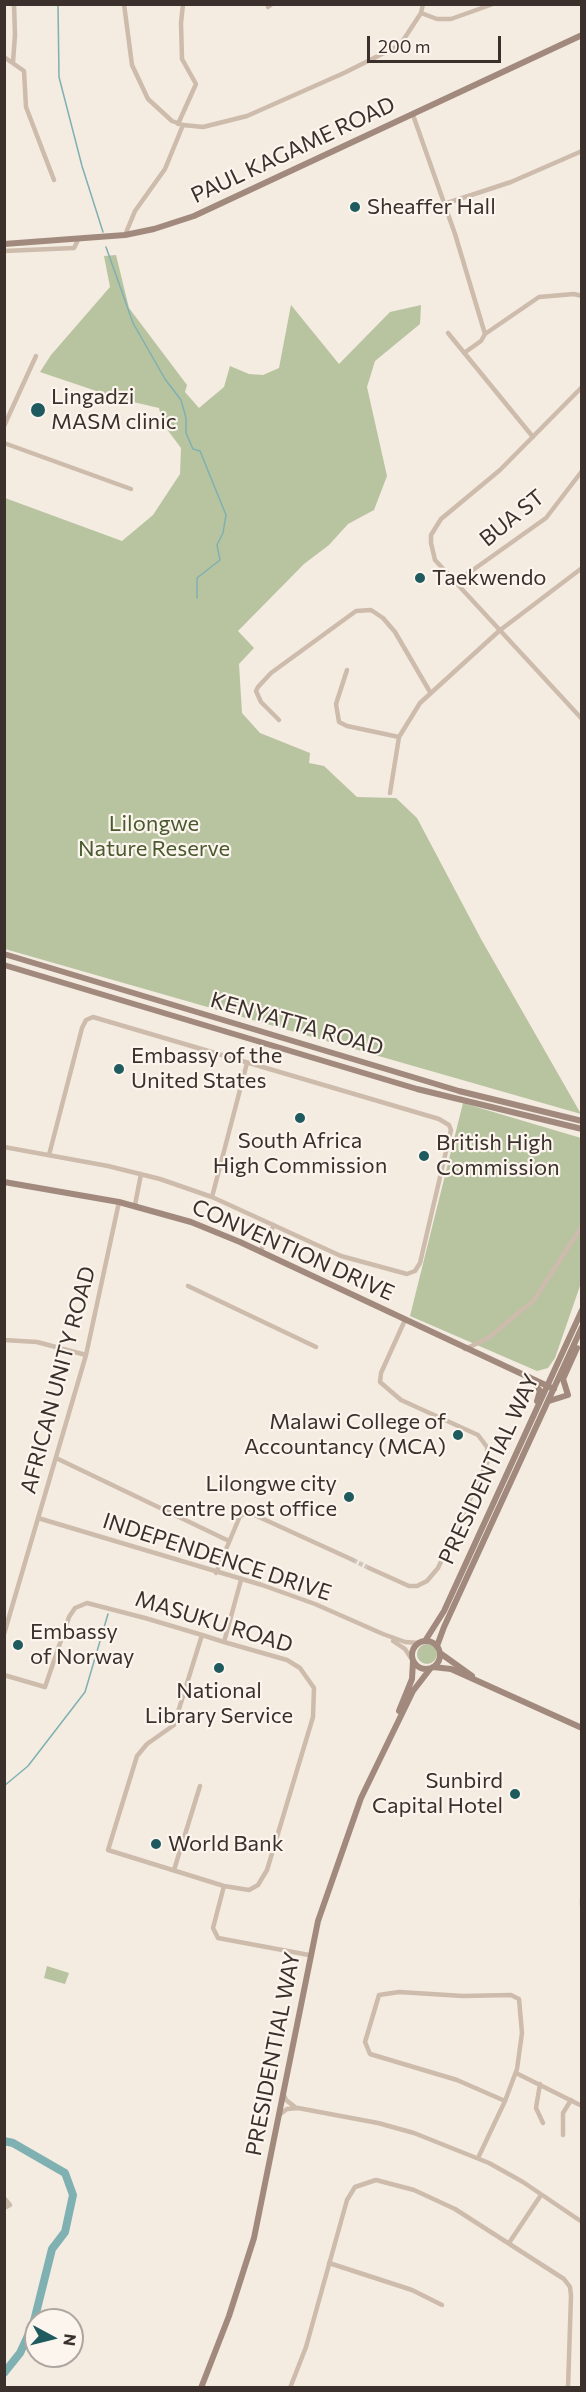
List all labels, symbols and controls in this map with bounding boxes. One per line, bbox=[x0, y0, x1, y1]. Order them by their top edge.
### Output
scale bar bbox=[370, 24, 504, 62]
text: 200 m bbox=[378, 35, 431, 57]
street label: PAUL KAGAME ROAD bbox=[187, 91, 399, 209]
place label: Sheaffer Hall bbox=[367, 194, 496, 220]
marker: Sheaffer Hall bbox=[348, 200, 362, 214]
place label: Lingadzi MASM clinic bbox=[51, 384, 177, 436]
marker: Lingadzi MASM clinic bbox=[29, 401, 47, 419]
street label: BUA ST bbox=[474, 484, 550, 552]
place label: Taekwendo bbox=[432, 565, 547, 591]
marker: Taekwendo bbox=[413, 571, 427, 585]
park label: Lilongwe Nature Reserve bbox=[78, 811, 230, 862]
street label: KENYATTA ROAD bbox=[207, 987, 387, 1061]
place label: Embassy of the United States bbox=[131, 1043, 282, 1094]
marker: Embassy of the United States bbox=[112, 1062, 126, 1076]
marker: South Africa High Commission bbox=[293, 1111, 307, 1125]
place label: South Africa High Commission bbox=[213, 1128, 387, 1180]
place label: British High Commission bbox=[436, 1130, 560, 1182]
marker: British High Commission bbox=[417, 1149, 431, 1163]
street label: CONVENTION DRIVE bbox=[188, 1193, 398, 1307]
street label: AFRICAN UNITY ROAD bbox=[15, 1263, 101, 1497]
street label: PRESIDENTIAL WAY bbox=[433, 1370, 545, 1568]
place label: Malawi College of Accountancy (MCA) bbox=[244, 1409, 446, 1460]
marker: Malawi College of Accountancy (MCA) bbox=[451, 1428, 465, 1442]
place label: Lilongwe city centre post office bbox=[162, 1471, 337, 1522]
marker: Lilongwe city centre post office bbox=[342, 1490, 356, 1504]
street label: INDEPENDENCE DRIVE bbox=[99, 1508, 335, 1606]
street label: MASUKU ROAD bbox=[132, 1585, 296, 1659]
place label: Embassy of Norway bbox=[30, 1619, 134, 1670]
marker: Embassy of Norway bbox=[11, 1638, 25, 1652]
marker: National Library Service bbox=[212, 1661, 226, 1675]
place label: National Library Service bbox=[145, 1678, 293, 1730]
place label: Sunbird Capital Hotel bbox=[372, 1768, 503, 1820]
marker: Sunbird Capital Hotel bbox=[508, 1787, 522, 1801]
place label: World Bank bbox=[168, 1831, 284, 1857]
marker: World Bank bbox=[149, 1837, 163, 1851]
street label: PRESIDENTIAL WAY bbox=[240, 1950, 306, 2158]
north arrow bbox=[24, 2308, 84, 2368]
text: N bbox=[60, 2333, 81, 2347]

